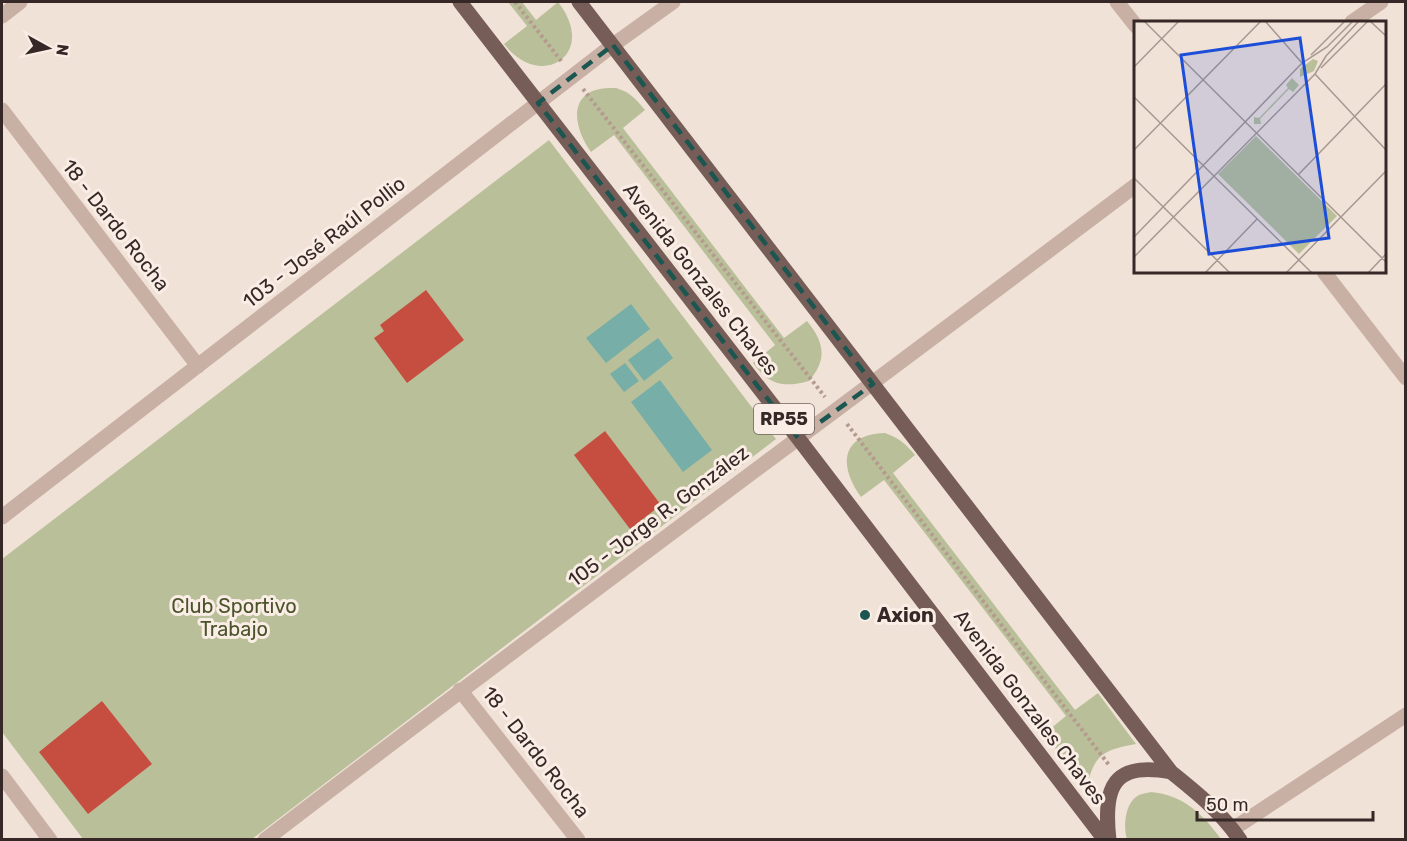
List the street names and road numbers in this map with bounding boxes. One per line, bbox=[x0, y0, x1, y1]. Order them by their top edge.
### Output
street label: 18 - Dardo Rocha bbox=[57, 155, 175, 295]
street label: 103 - José Raúl Pollio bbox=[238, 171, 410, 313]
street label: Avenida Gonzales Chaves bbox=[618, 178, 784, 380]
road number: RP55 bbox=[754, 404, 814, 434]
street label: 105 - Jorge R. González bbox=[563, 440, 753, 592]
street label: Avenida Gonzales Chaves bbox=[949, 605, 1111, 809]
street label: 18 - Dardo Rocha bbox=[477, 682, 595, 822]

